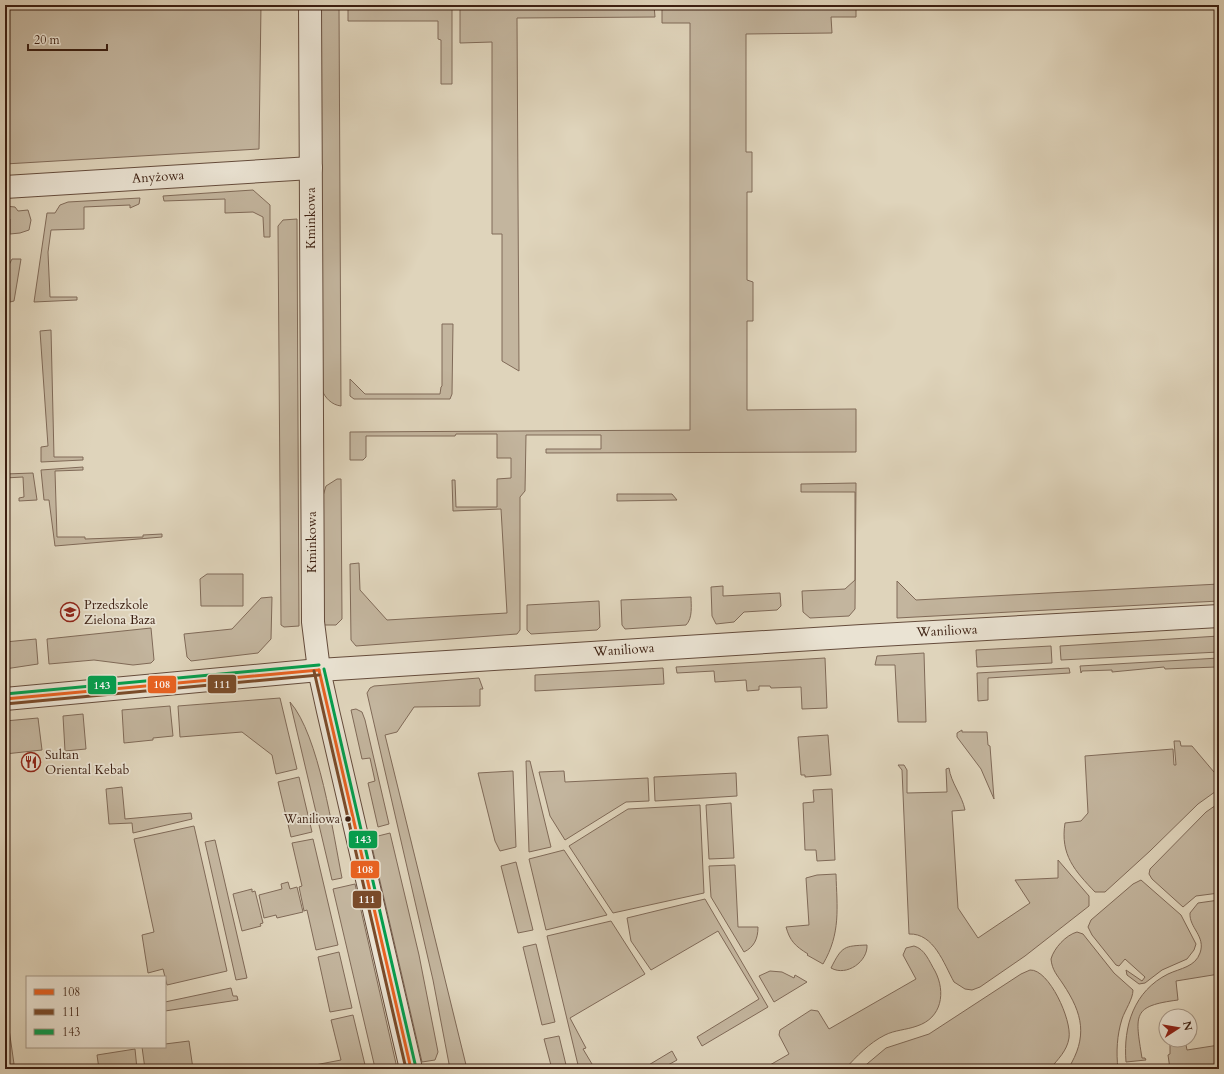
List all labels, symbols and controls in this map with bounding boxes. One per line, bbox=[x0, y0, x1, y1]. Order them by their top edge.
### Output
scale bar bbox=[28, 26, 107, 52]
text: 20 m bbox=[34, 32, 61, 48]
street label: Anyżowa bbox=[131, 166, 185, 188]
street label: Kminkowa bbox=[302, 187, 320, 249]
street label: Kminkowa bbox=[303, 511, 321, 573]
place label: Przedszkole Zielona Baza bbox=[84, 596, 156, 629]
school or university icon: Przedszkole Zielona Baza bbox=[59, 601, 81, 623]
street label: Waniliowa bbox=[915, 620, 978, 642]
street label: Waniliowa bbox=[592, 639, 655, 661]
line badge: 111 bbox=[207, 674, 237, 694]
line badge: 143 bbox=[87, 675, 117, 695]
line badge: 108 bbox=[147, 675, 177, 694]
text: 108 bbox=[154, 677, 170, 692]
text: 111 bbox=[214, 677, 230, 692]
text: 143 bbox=[94, 678, 111, 693]
place label: Sultan Oriental Kebab bbox=[45, 746, 130, 779]
restaurant icon: Sultan Oriental Kebab bbox=[20, 751, 42, 773]
place label: Waniliowa bbox=[283, 811, 341, 827]
marker: Waniliowa bbox=[343, 814, 353, 824]
line badge: 143 bbox=[348, 830, 378, 849]
text: 143 bbox=[355, 832, 372, 847]
line badge: 108 bbox=[350, 860, 380, 879]
text: 108 bbox=[357, 862, 373, 877]
line badge: 111 bbox=[352, 890, 382, 909]
text: 111 bbox=[359, 892, 375, 907]
legend bbox=[26, 976, 166, 1048]
text: 108 bbox=[62, 984, 80, 1000]
text: 111 bbox=[62, 1004, 80, 1020]
north arrow bbox=[1158, 1008, 1198, 1048]
text: N bbox=[1179, 1020, 1196, 1033]
text: 143 bbox=[62, 1024, 80, 1040]

